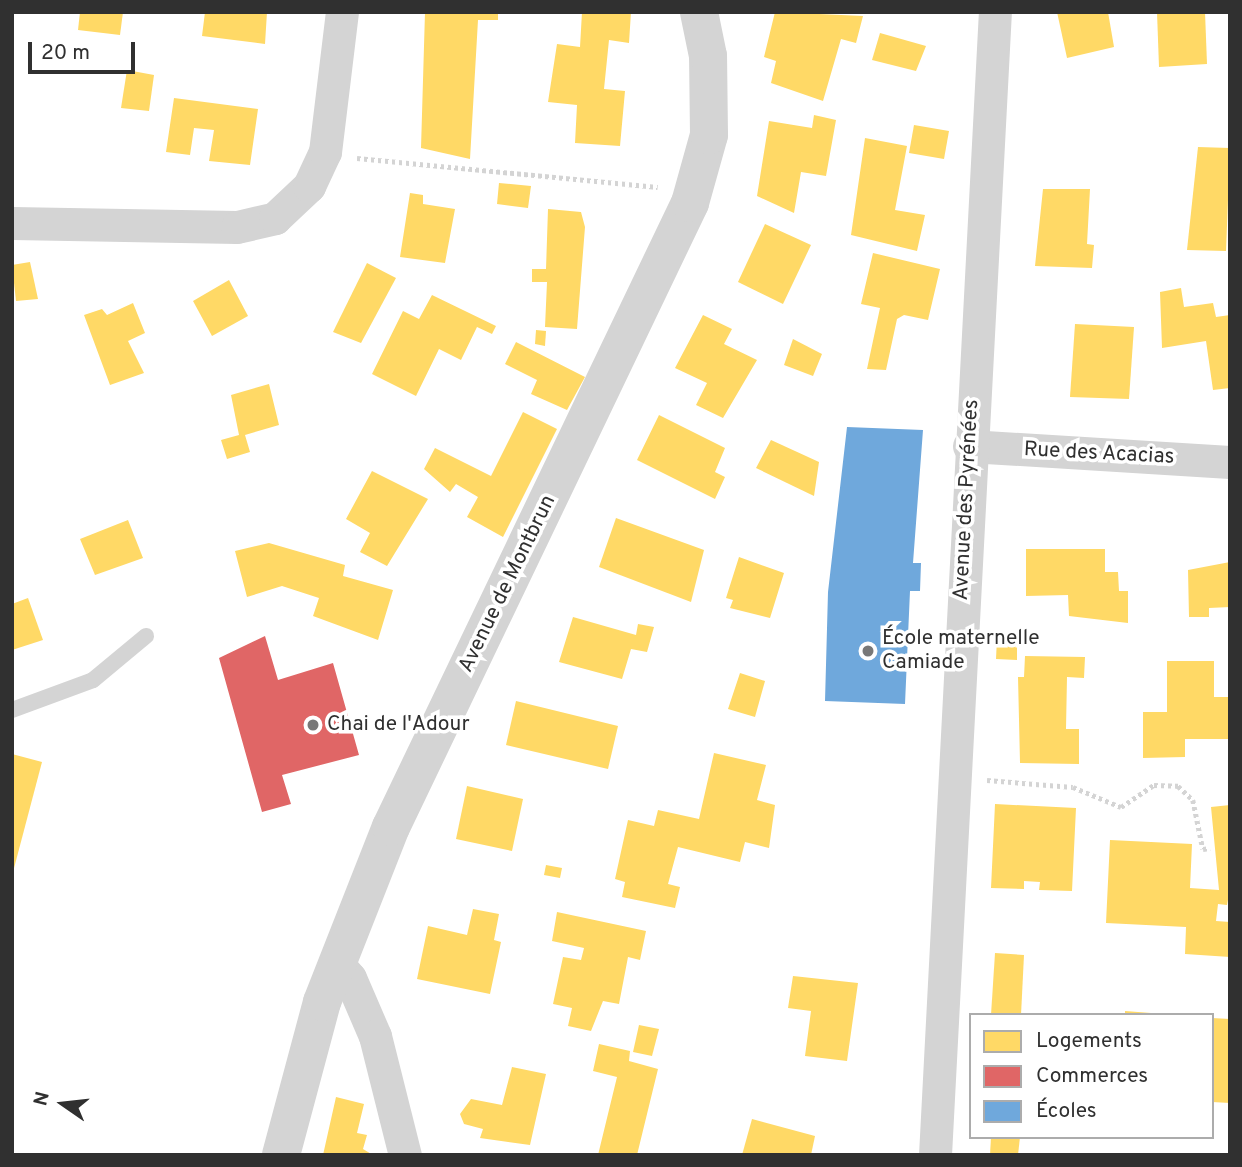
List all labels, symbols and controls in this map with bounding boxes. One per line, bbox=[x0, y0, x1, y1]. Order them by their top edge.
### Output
scale bar bbox=[32, 28, 138, 72]
text: 20 m bbox=[41, 40, 90, 67]
street label: Avenue des Pyrénées bbox=[949, 399, 985, 601]
street label: Rue des Acacias bbox=[1023, 437, 1175, 471]
street label: Avenue de Montbrun bbox=[454, 491, 562, 677]
place label: École maternelle Camiade bbox=[882, 626, 1040, 676]
marker: École maternelle Camiade bbox=[860, 643, 876, 659]
place label: Chai de l'Adour bbox=[327, 712, 470, 738]
marker: Chai de l'Adour bbox=[305, 717, 321, 733]
legend bbox=[969, 1013, 1214, 1139]
text: Logements bbox=[1036, 1028, 1142, 1055]
text: Commerces bbox=[1036, 1063, 1148, 1090]
north arrow bbox=[28, 1069, 98, 1139]
text: N bbox=[29, 1089, 56, 1108]
text: Écoles bbox=[1036, 1098, 1097, 1125]

